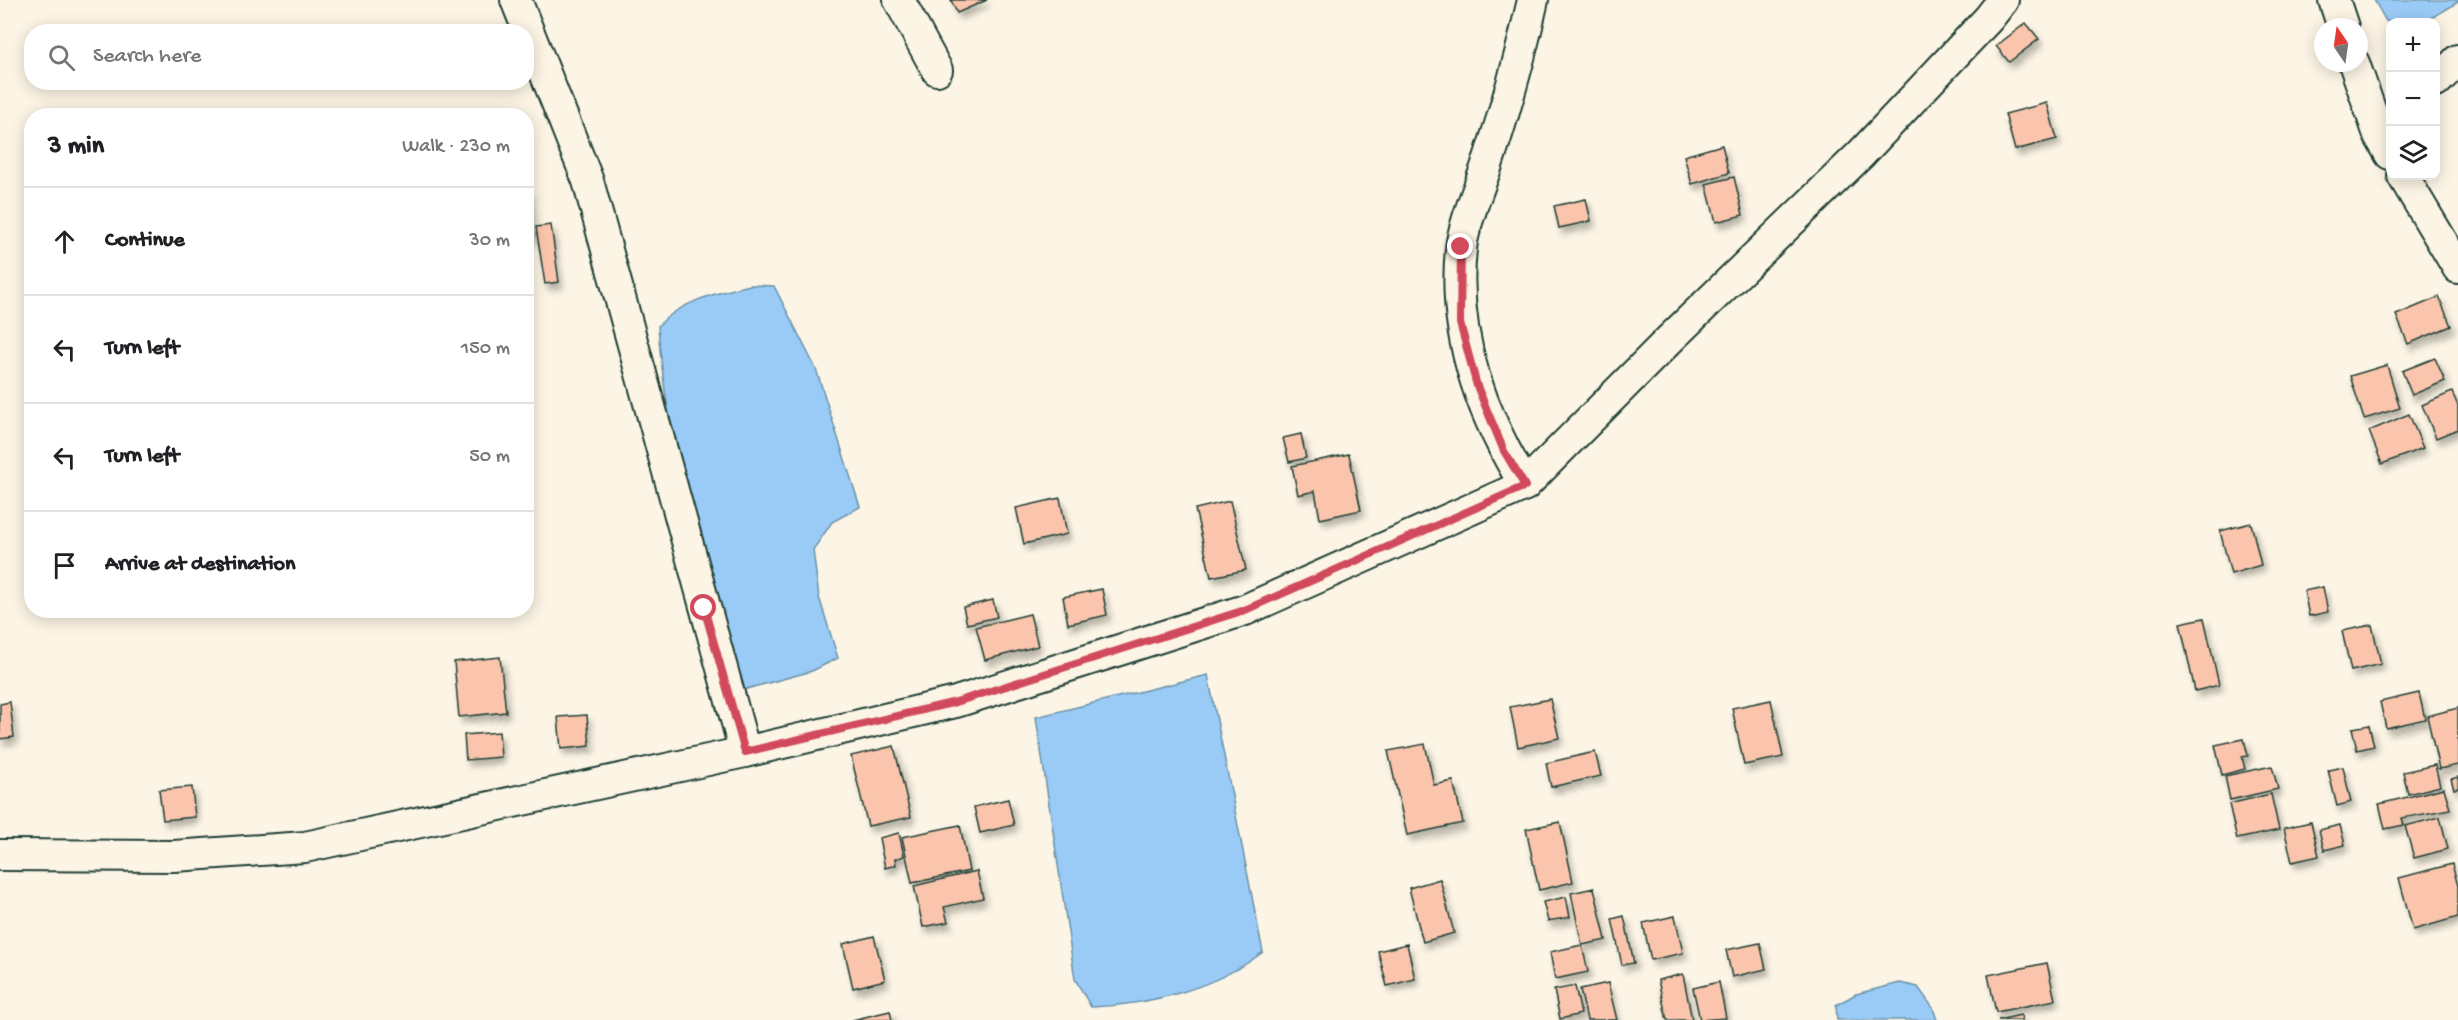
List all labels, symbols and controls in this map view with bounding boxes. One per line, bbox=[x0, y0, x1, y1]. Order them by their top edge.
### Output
north arrow bbox=[2314, 18, 2368, 72]
map controls bbox=[2386, 18, 2440, 180]
button: + bbox=[2386, 18, 2440, 72]
search box bbox=[24, 24, 534, 90]
icon: search bbox=[45, 41, 78, 74]
text: Search here bbox=[93, 44, 201, 70]
button: − bbox=[2386, 72, 2440, 126]
button: layers bbox=[2386, 126, 2440, 180]
text: 3 min bbox=[48, 132, 104, 163]
text: Walk · 230 m bbox=[402, 136, 510, 159]
icon: ahead bbox=[48, 225, 81, 258]
text: Continue bbox=[105, 228, 185, 254]
text: 30 m bbox=[469, 230, 510, 253]
route end bbox=[1447, 233, 1473, 259]
icon: left bbox=[48, 333, 81, 366]
text: Turn left bbox=[105, 336, 179, 362]
text: 150 m bbox=[461, 338, 510, 361]
icon: left bbox=[48, 441, 81, 474]
text: Turn left bbox=[105, 444, 179, 470]
text: 50 m bbox=[469, 446, 510, 469]
icon: arrive bbox=[48, 549, 81, 582]
text: Arrive at destination bbox=[105, 552, 295, 578]
route start bbox=[690, 594, 716, 620]

